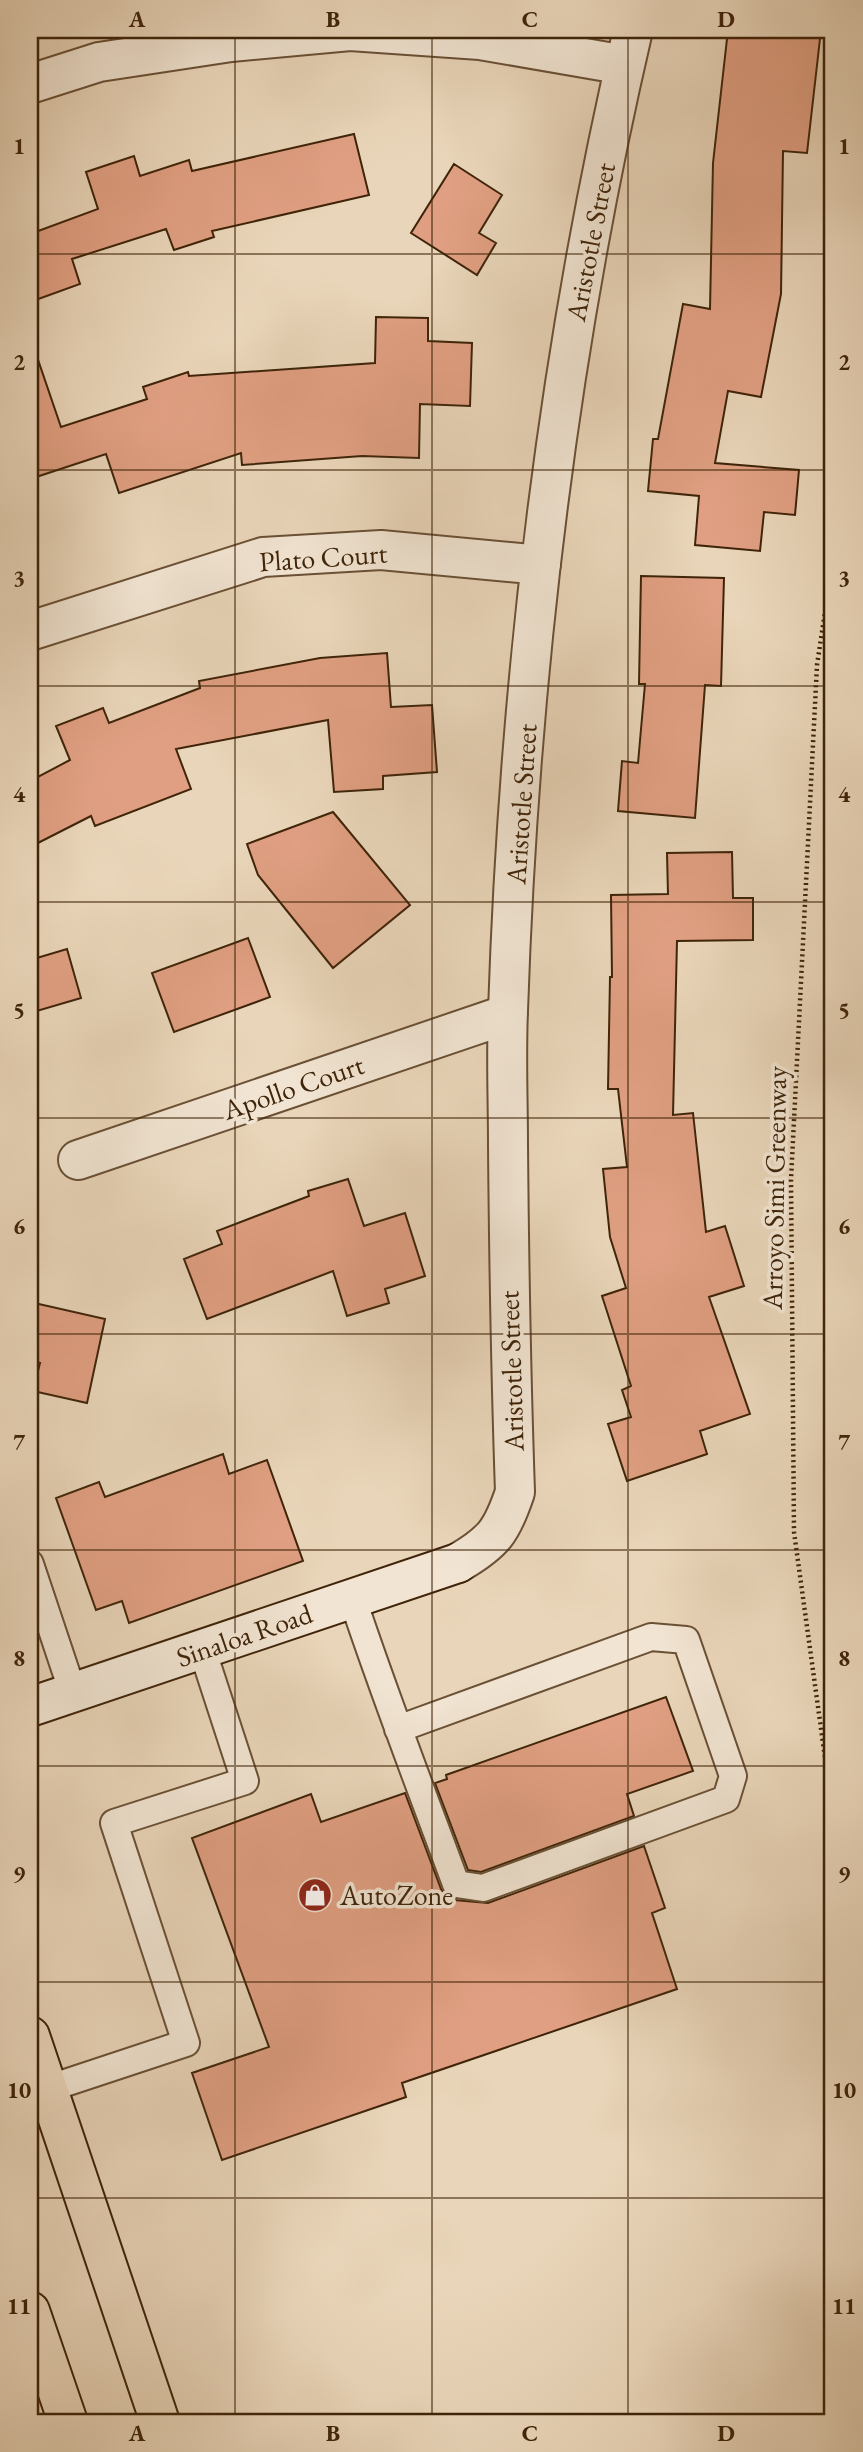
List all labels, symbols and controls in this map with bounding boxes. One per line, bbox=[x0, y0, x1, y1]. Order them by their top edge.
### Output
text: A bbox=[128, 4, 146, 34]
text: B bbox=[326, 4, 340, 34]
text: C bbox=[522, 4, 538, 34]
text: D bbox=[717, 4, 735, 34]
text: 1 bbox=[13, 131, 25, 161]
text: 1 bbox=[838, 131, 850, 161]
street label: Aristotle Street bbox=[557, 159, 623, 325]
text: 2 bbox=[13, 347, 25, 377]
text: 2 bbox=[838, 347, 850, 377]
street label: Plato Court bbox=[258, 535, 388, 579]
text: 3 bbox=[13, 563, 25, 593]
text: 3 bbox=[838, 563, 850, 593]
street label: Aristotle Street bbox=[497, 722, 545, 886]
text: 4 bbox=[13, 779, 26, 809]
text: 4 bbox=[838, 779, 851, 809]
text: 5 bbox=[13, 995, 25, 1025]
text: 5 bbox=[838, 995, 850, 1025]
street label: Apollo Court bbox=[217, 1046, 368, 1128]
street label: Arroyo Simi Greenway bbox=[754, 1065, 794, 1311]
text: 6 bbox=[13, 1211, 25, 1241]
text: 6 bbox=[838, 1211, 850, 1241]
street label: Aristotle Street bbox=[490, 1290, 532, 1453]
text: 7 bbox=[13, 1427, 26, 1457]
text: 7 bbox=[838, 1427, 851, 1457]
street label: Sinaloa Road bbox=[171, 1595, 317, 1675]
text: 8 bbox=[13, 1643, 25, 1673]
text: 8 bbox=[838, 1643, 850, 1673]
text: 9 bbox=[13, 1859, 25, 1889]
text: 9 bbox=[838, 1859, 850, 1889]
shop icon: AutoZone bbox=[296, 1876, 334, 1914]
place label: AutoZone bbox=[339, 1877, 453, 1913]
text: 10 bbox=[7, 2075, 31, 2105]
text: 10 bbox=[832, 2075, 856, 2105]
text: 11 bbox=[7, 2291, 31, 2321]
text: 11 bbox=[832, 2291, 856, 2321]
text: A bbox=[128, 2418, 146, 2448]
text: B bbox=[326, 2418, 340, 2448]
text: C bbox=[522, 2418, 538, 2448]
text: D bbox=[717, 2418, 735, 2448]

